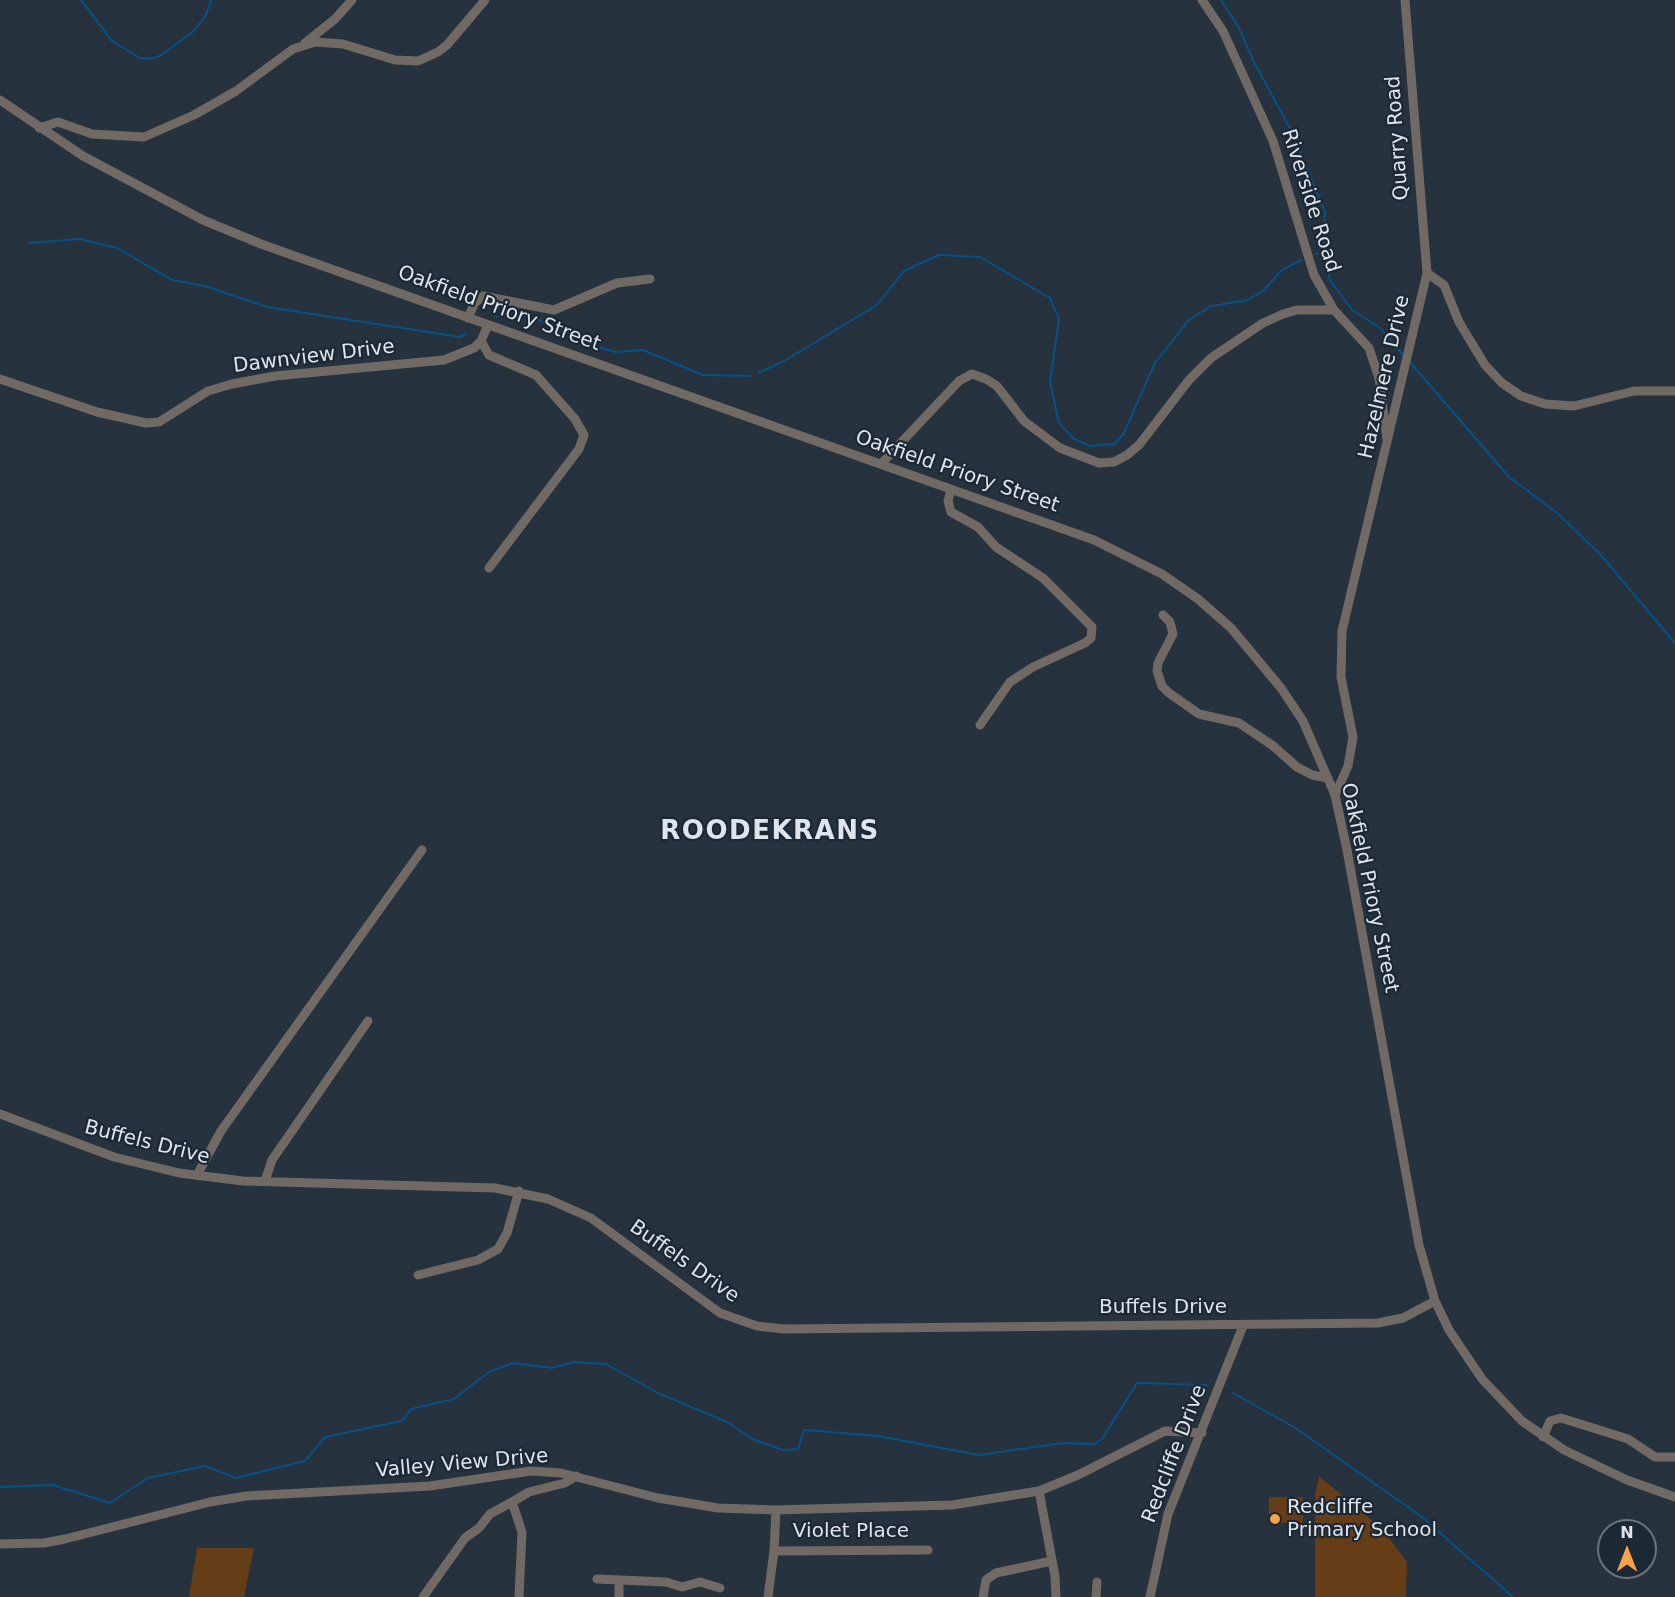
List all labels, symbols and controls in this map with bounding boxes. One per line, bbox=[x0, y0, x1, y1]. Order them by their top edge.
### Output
street label: Quarry Road bbox=[1382, 75, 1414, 201]
street label: Riverside Road bbox=[1276, 126, 1344, 276]
street label: Oakfield Priory Street bbox=[394, 261, 604, 357]
street label: Hazelmere Drive bbox=[1355, 293, 1415, 461]
street label: Dawnview Drive bbox=[232, 335, 396, 379]
street label: Oakfield Priory Street bbox=[852, 426, 1062, 518]
street label: Oakfield Priory Street bbox=[1335, 781, 1403, 995]
district label: ROODEKRANS bbox=[660, 816, 880, 848]
street label: Buffels Drive bbox=[82, 1116, 212, 1170]
street label: Buffels Drive bbox=[625, 1215, 743, 1309]
street label: Buffels Drive bbox=[1099, 1296, 1227, 1320]
street label: Redcliffe Drive bbox=[1138, 1382, 1212, 1526]
street label: Valley View Drive bbox=[375, 1445, 549, 1483]
place label: Redcliffe Primary School bbox=[1287, 1496, 1437, 1543]
marker: Redcliffe Primary School bbox=[1268, 1512, 1282, 1526]
north arrow bbox=[1597, 1519, 1657, 1579]
street label: Violet Place bbox=[793, 1520, 909, 1544]
text: N bbox=[1620, 1523, 1634, 1542]

